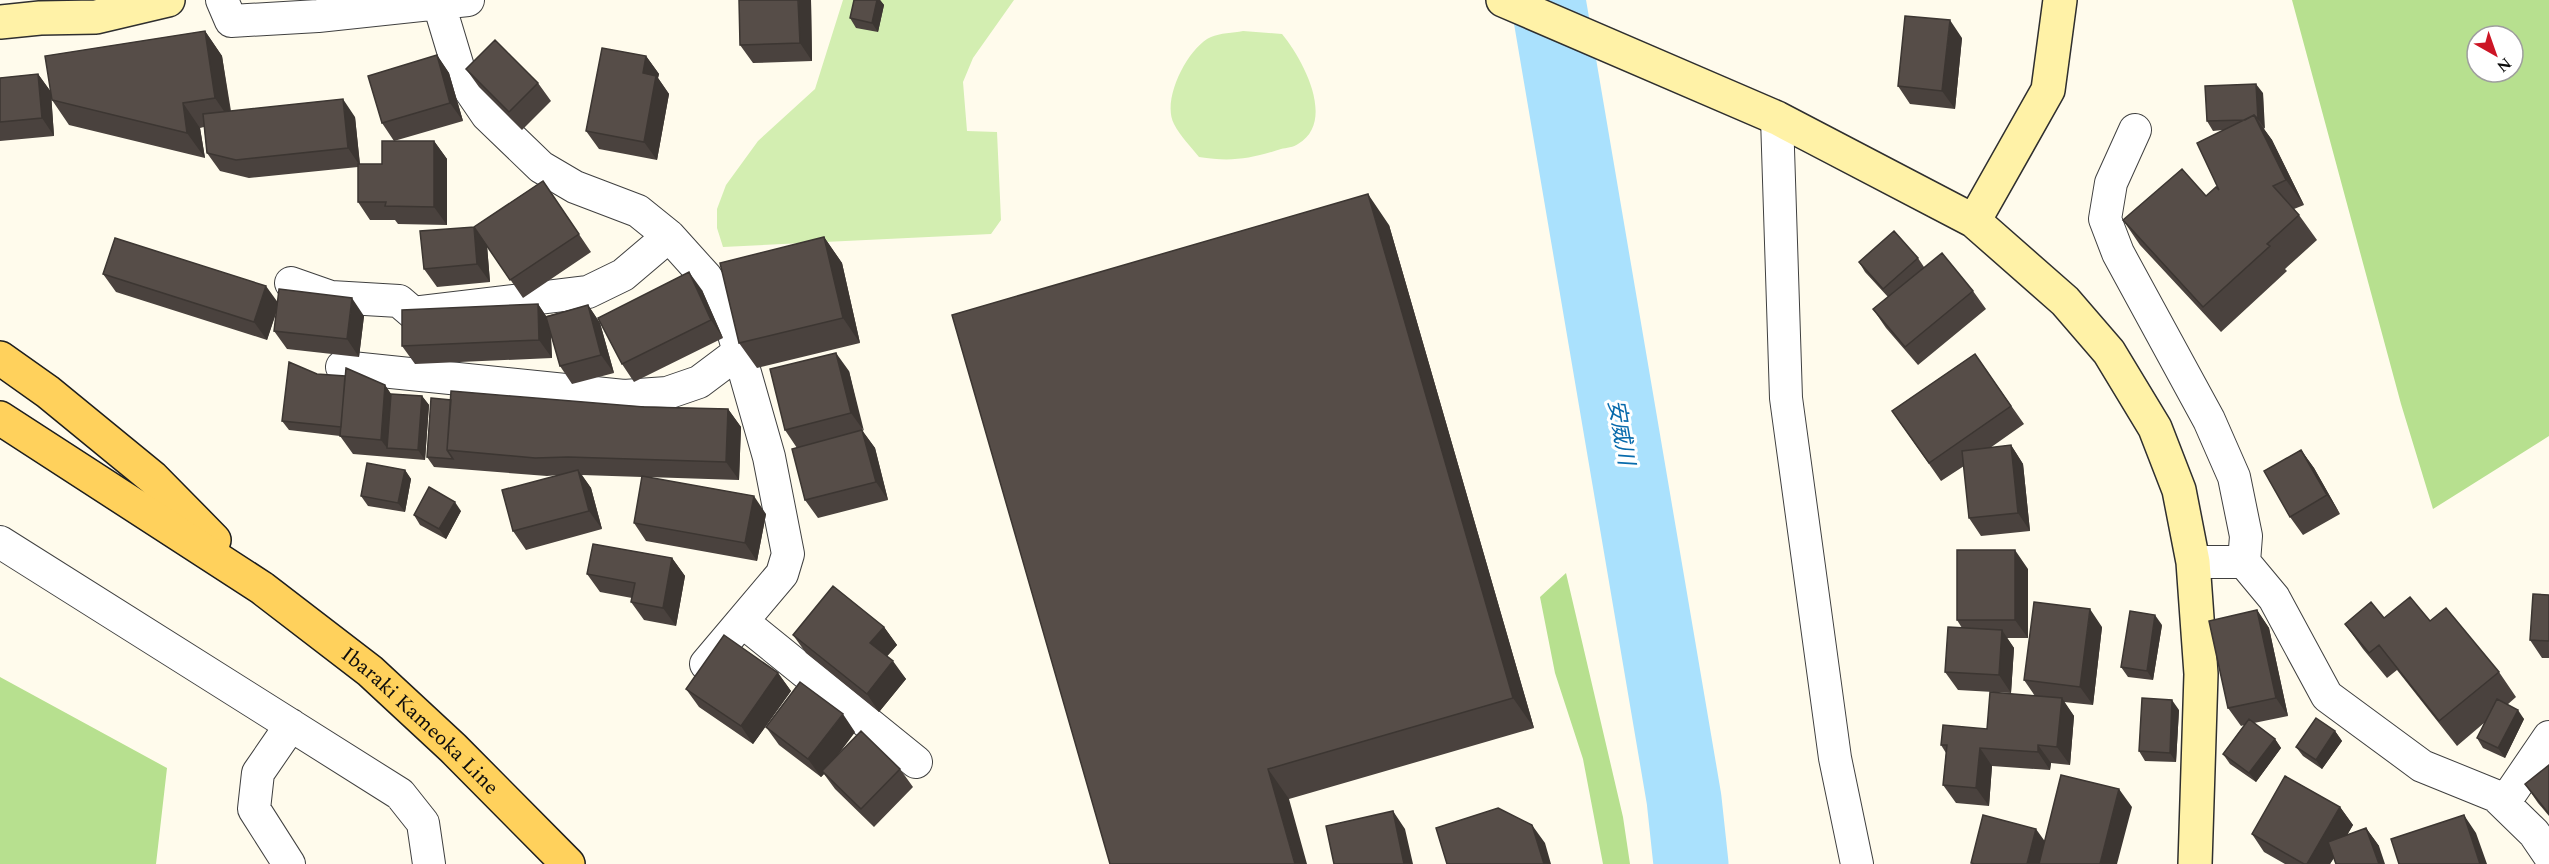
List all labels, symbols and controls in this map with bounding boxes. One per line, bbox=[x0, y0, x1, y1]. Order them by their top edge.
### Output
north arrow bbox=[2465, 24, 2525, 84]
text: N bbox=[2491, 51, 2517, 78]
water label: 安威川 bbox=[1599, 397, 1643, 470]
street label: Ibaraki Kameoka Line bbox=[334, 639, 506, 803]

